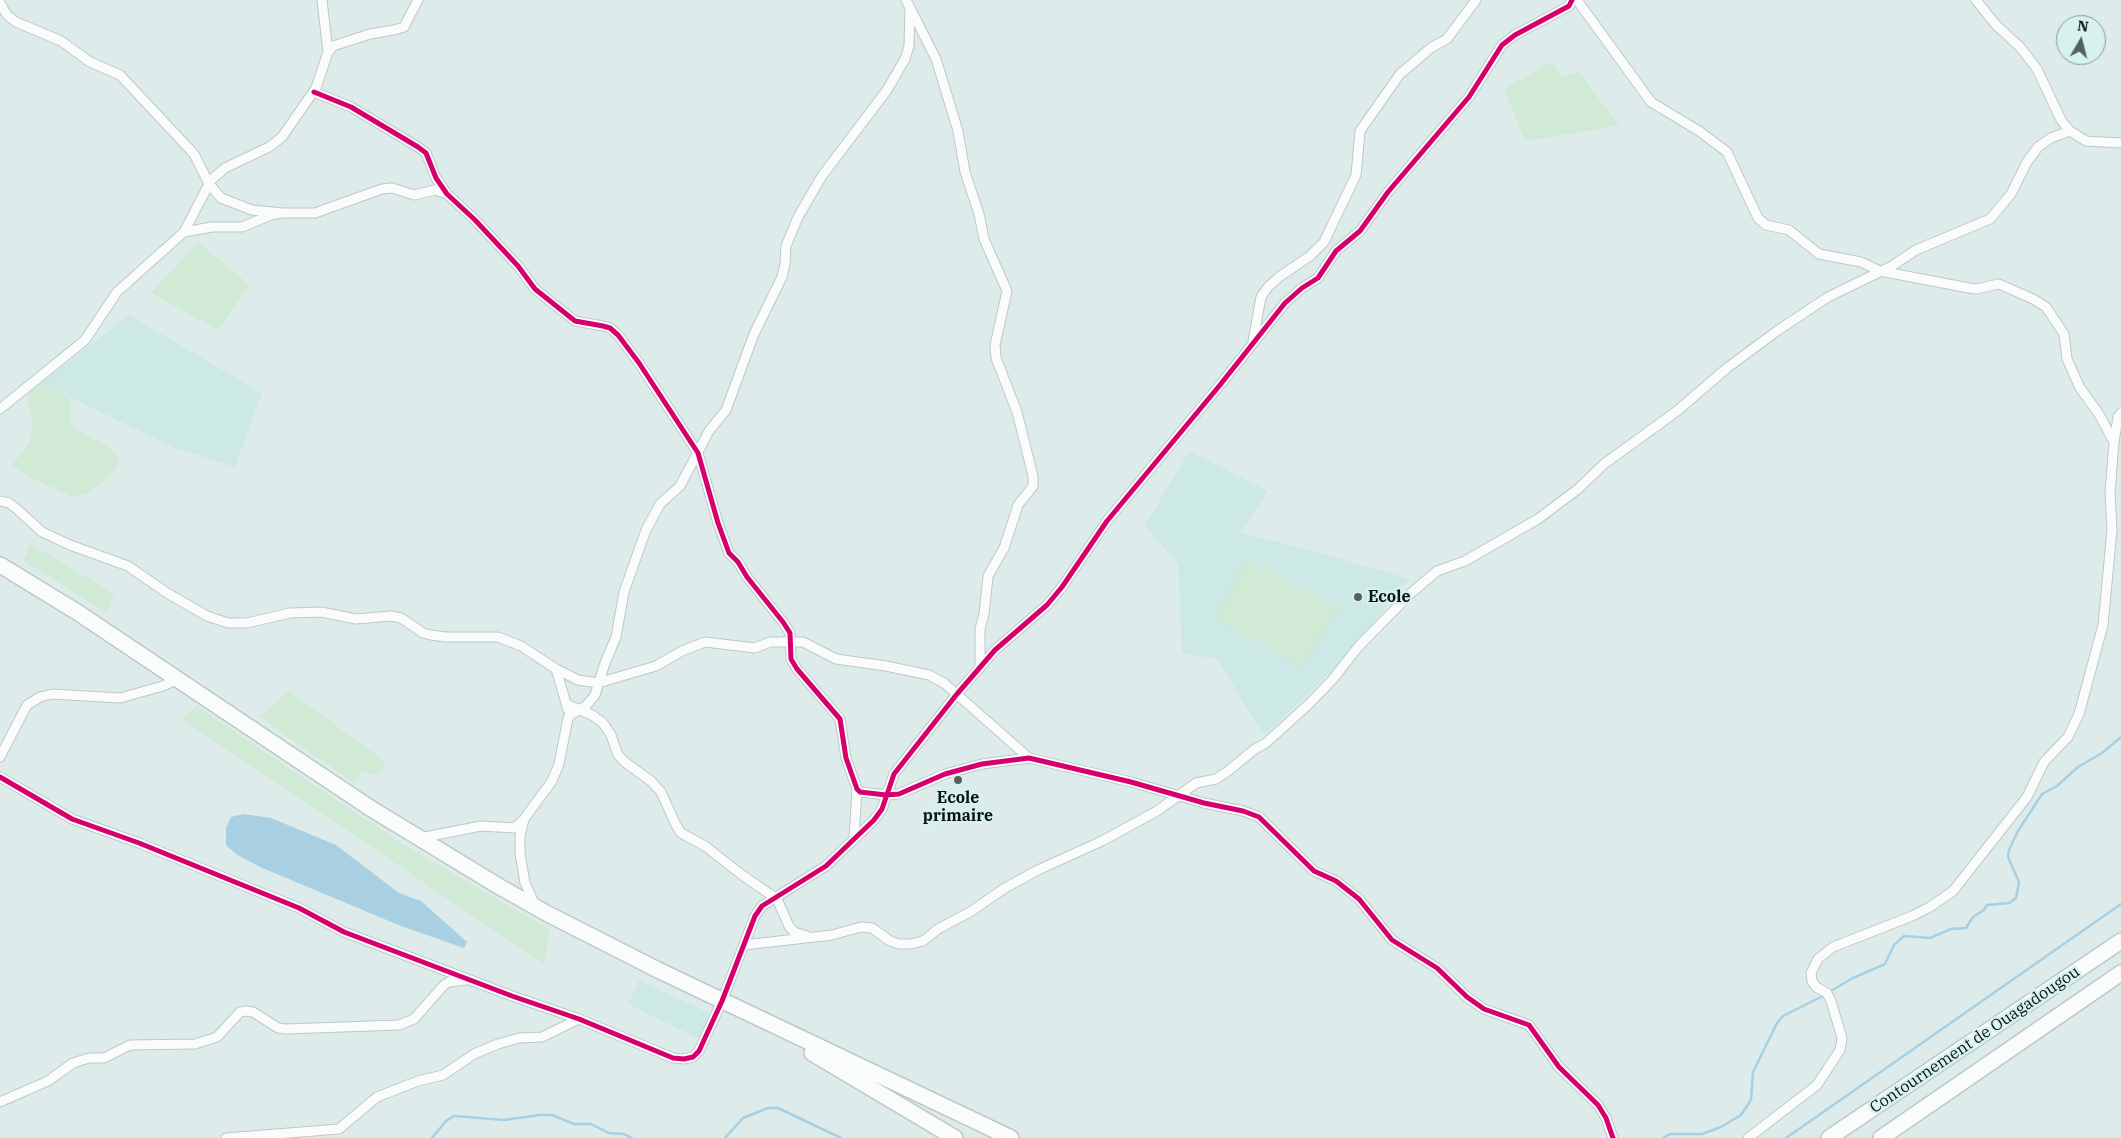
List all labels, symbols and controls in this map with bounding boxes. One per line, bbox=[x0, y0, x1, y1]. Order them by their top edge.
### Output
north arrow bbox=[2056, 15, 2106, 65]
text: N bbox=[2076, 16, 2090, 36]
place label: Ecole bbox=[1368, 587, 1410, 607]
marker: Ecole bbox=[1352, 591, 1364, 603]
marker: Ecole primaire bbox=[952, 774, 964, 786]
place label: Ecole primaire bbox=[923, 788, 993, 826]
street label: Contournement de Ouagadougou bbox=[1866, 962, 2084, 1118]

